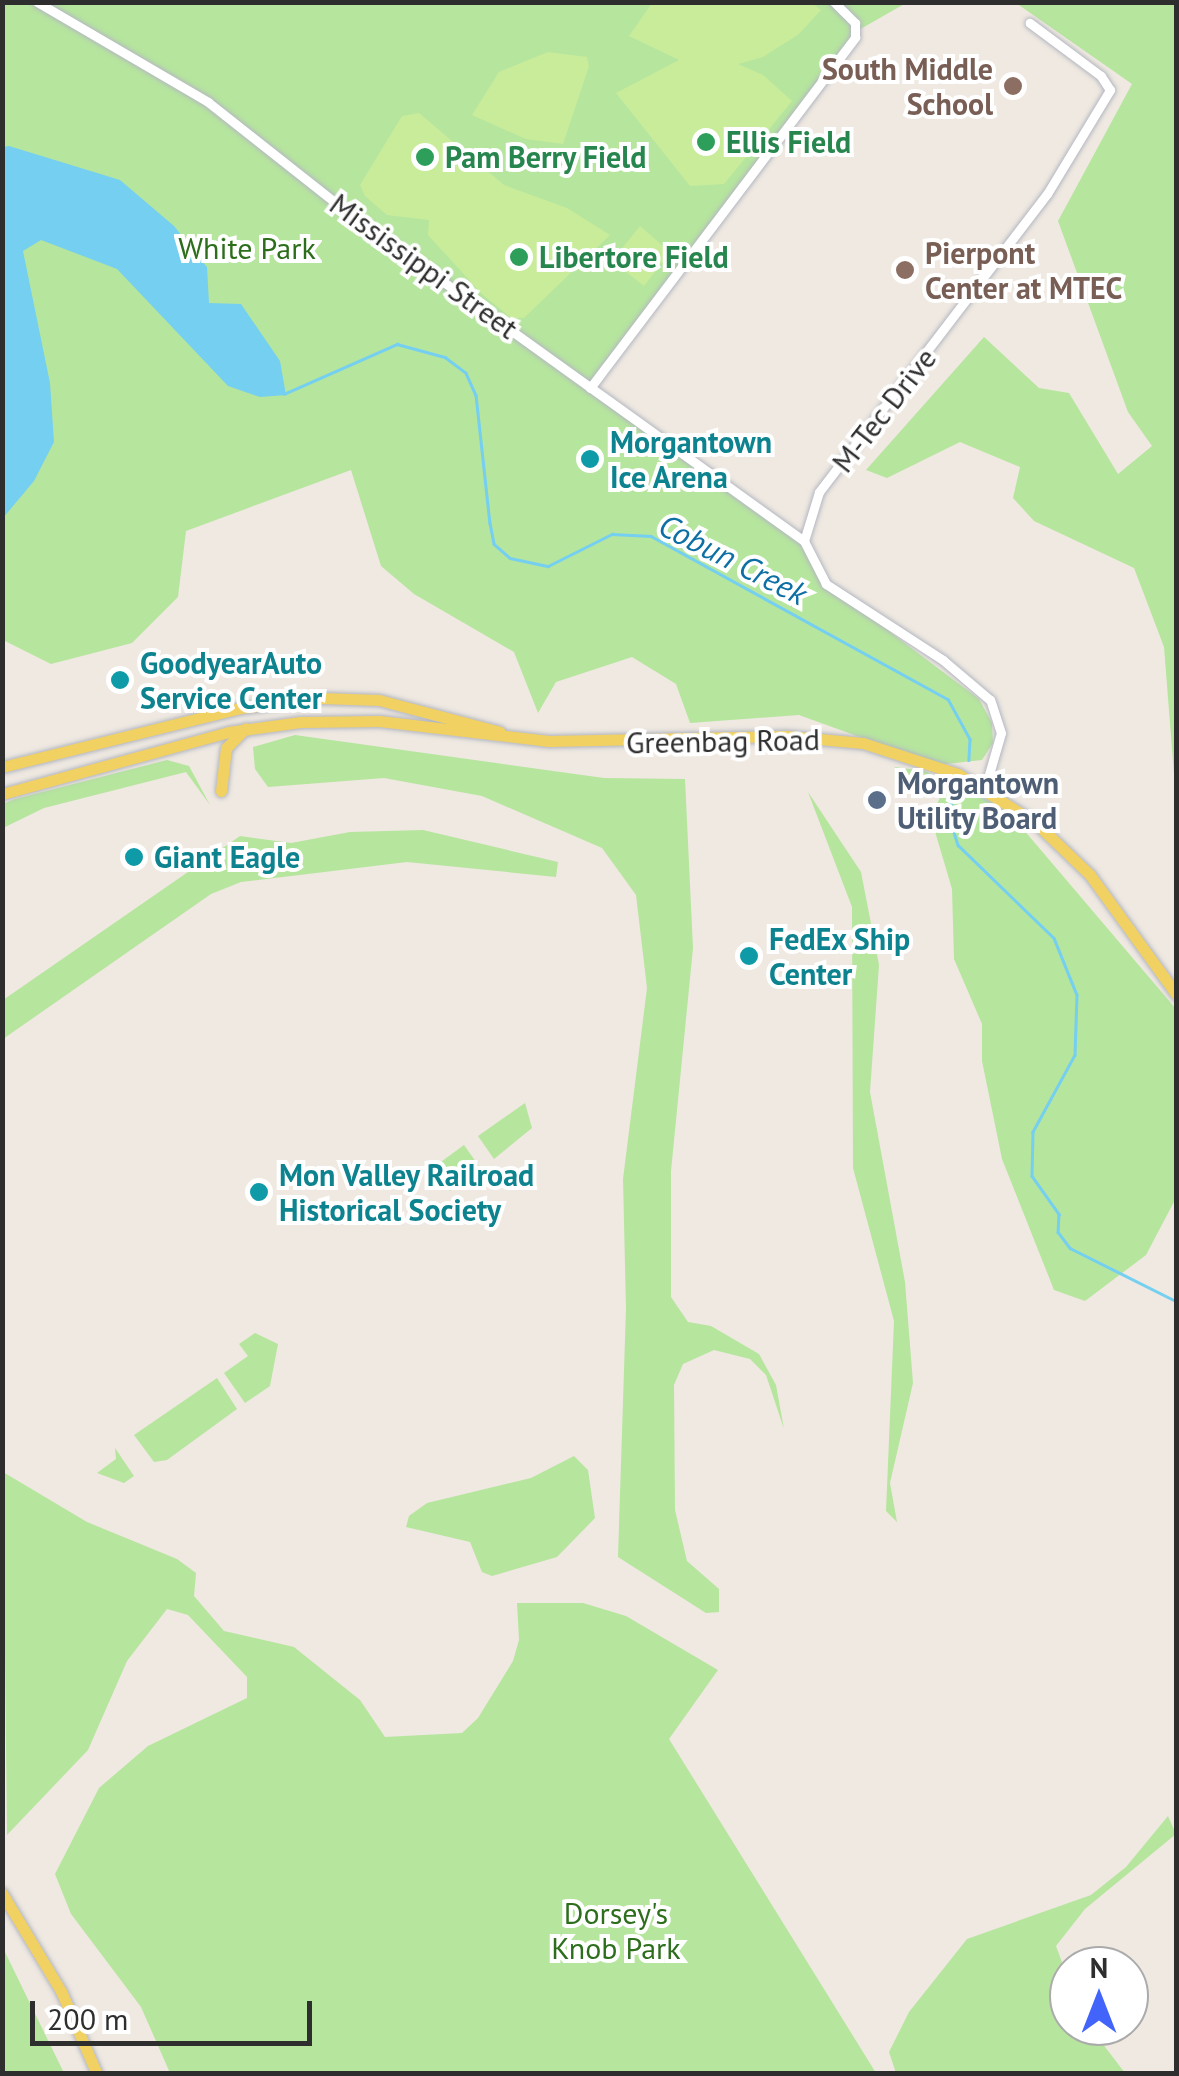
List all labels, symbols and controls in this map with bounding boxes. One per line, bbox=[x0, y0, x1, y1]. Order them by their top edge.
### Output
place label: South Middle School bbox=[822, 51, 993, 122]
marker: South Middle School bbox=[1002, 75, 1024, 97]
place label: Ellis Field bbox=[726, 124, 851, 160]
marker: Ellis Field bbox=[695, 131, 717, 153]
place label: Pam Berry Field bbox=[445, 139, 647, 175]
marker: Pam Berry Field bbox=[414, 146, 436, 168]
street label: Mississippi Street bbox=[323, 186, 525, 346]
park label: White Park bbox=[178, 230, 316, 266]
place label: Pierpont Center at MTEC bbox=[925, 235, 1122, 306]
place label: Libertore Field bbox=[539, 239, 729, 275]
marker: Libertore Field bbox=[508, 246, 530, 268]
marker: Pierpont Center at MTEC bbox=[894, 259, 916, 281]
street label: M-Tec Drive bbox=[824, 340, 944, 480]
place label: Morgantown Ice Arena bbox=[610, 424, 772, 494]
marker: Morgantown Ice Arena bbox=[579, 448, 601, 470]
water label: Cobun Creek bbox=[652, 505, 814, 613]
place label: GoodyearAuto Service Center bbox=[140, 645, 323, 716]
marker: GoodyearAuto Service Center bbox=[109, 669, 131, 691]
street label: Greenbag Road bbox=[626, 721, 820, 761]
place label: Morgantown Utility Board bbox=[897, 765, 1059, 836]
marker: Morgantown Utility Board bbox=[866, 789, 888, 811]
place label: Giant Eagle bbox=[154, 839, 300, 875]
marker: Giant Eagle bbox=[123, 846, 145, 868]
place label: FedEx Ship Center bbox=[769, 921, 911, 992]
marker: FedEx Ship Center bbox=[738, 945, 760, 967]
place label: Mon Valley Railroad Historical Society bbox=[279, 1157, 536, 1228]
marker: Mon Valley Railroad Historical Society bbox=[248, 1181, 270, 1203]
park label: Dorsey's Knob Park bbox=[551, 1895, 681, 1966]
north arrow bbox=[1049, 1946, 1149, 2046]
text: N bbox=[1090, 1949, 1108, 1986]
scale bar bbox=[35, 1981, 318, 2043]
text: 200 m bbox=[47, 1999, 128, 2038]

